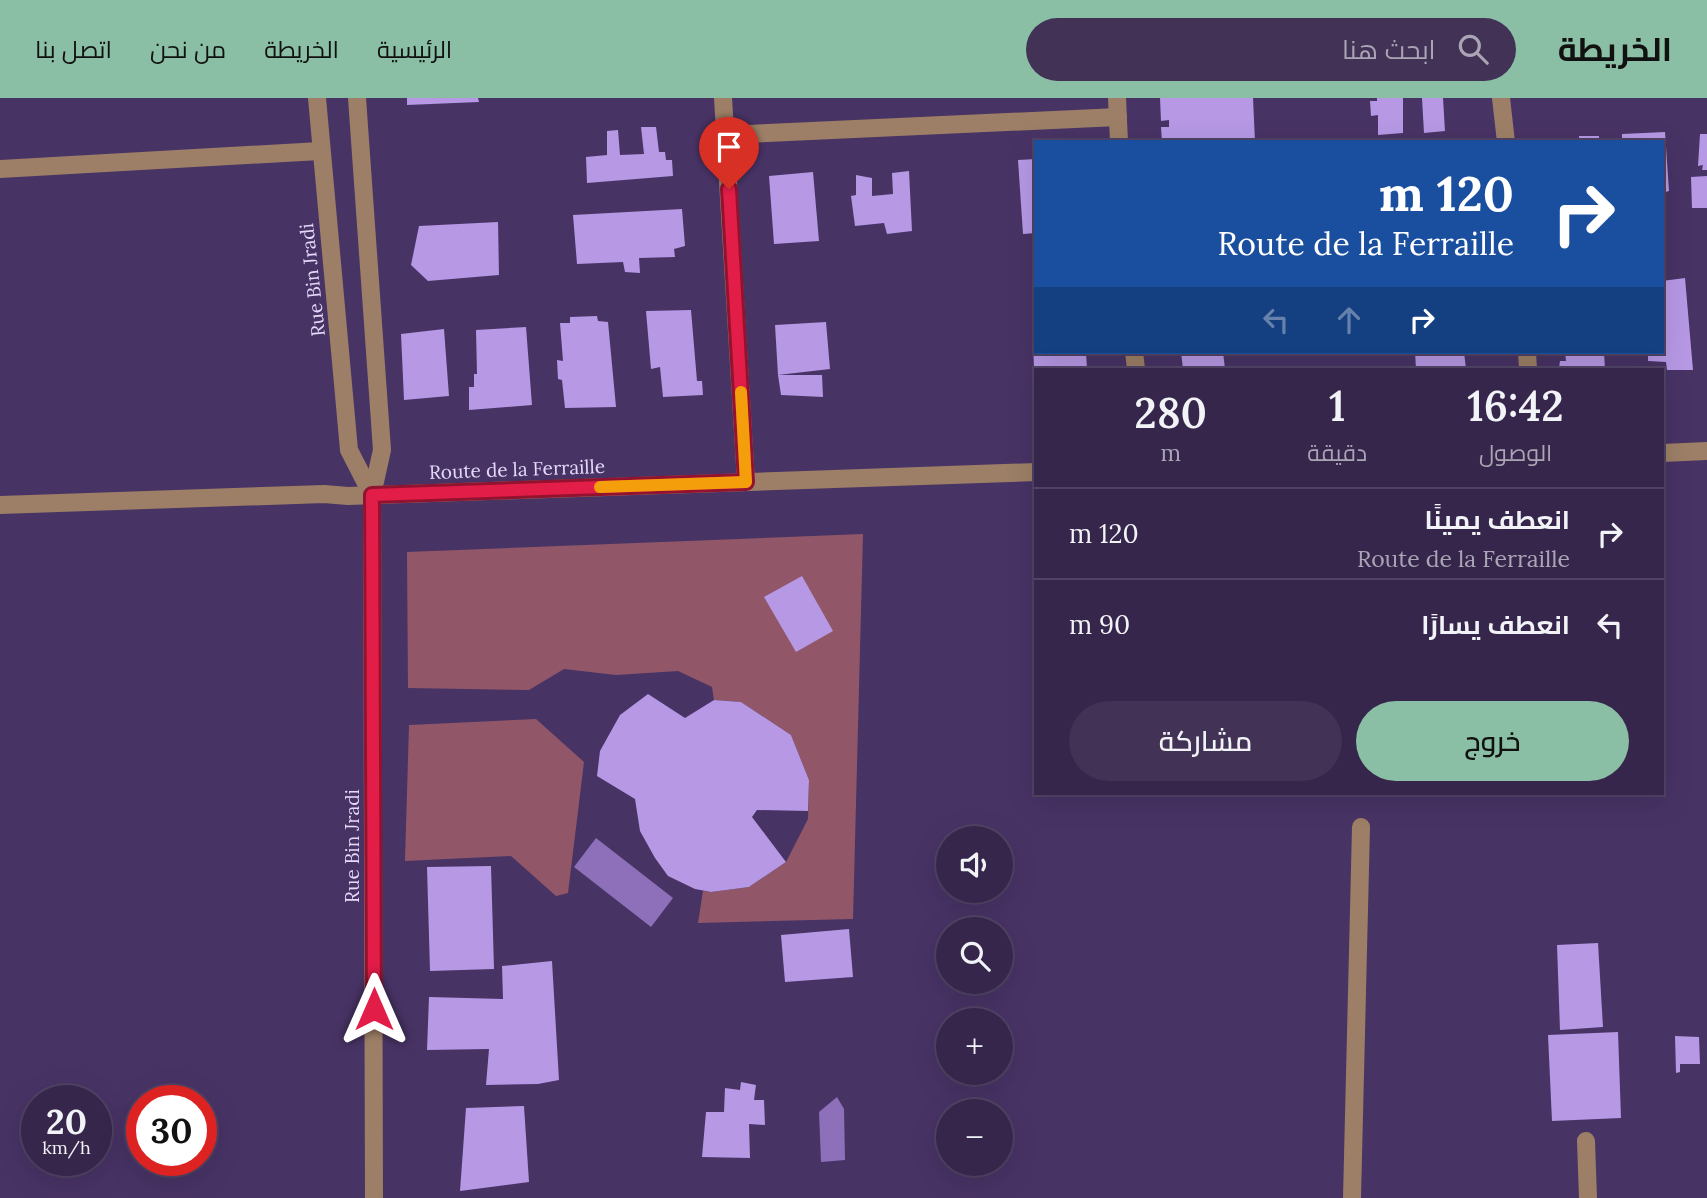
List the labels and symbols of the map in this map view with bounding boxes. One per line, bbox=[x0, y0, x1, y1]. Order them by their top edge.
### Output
pin bbox=[699, 117, 759, 189]
street label: Rue Bin Jradi bbox=[294, 222, 330, 338]
street label: Route de la Ferraille bbox=[429, 454, 605, 484]
street label: Rue Bin Jradi bbox=[340, 789, 364, 903]
position arrow bbox=[337, 972, 411, 1046]
speed limit sign: 30 bbox=[126, 1085, 217, 1176]

